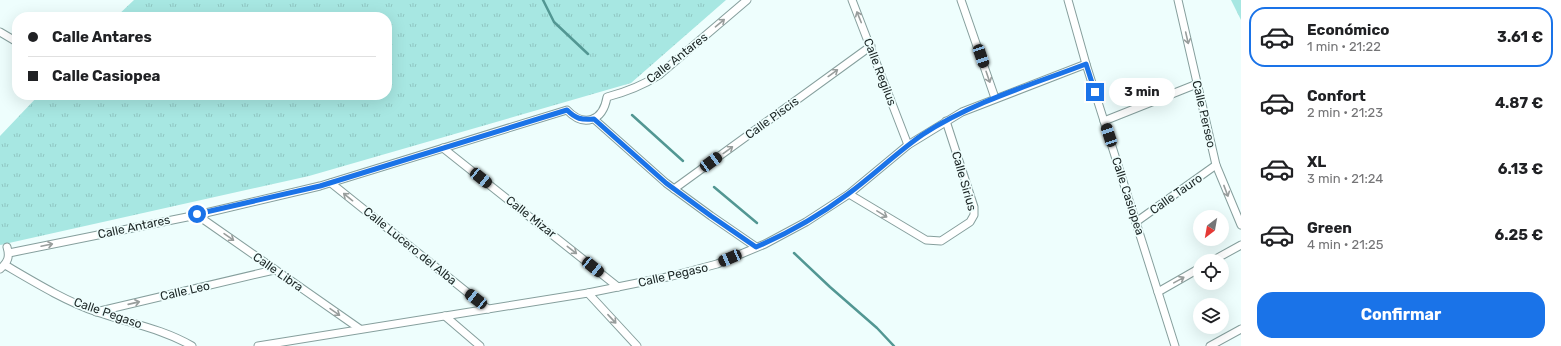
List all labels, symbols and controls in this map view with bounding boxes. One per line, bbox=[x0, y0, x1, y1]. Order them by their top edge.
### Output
one-way arrow bbox=[854, 11, 862, 23]
one-way arrow bbox=[715, 19, 725, 28]
icon: car bbox=[1259, 19, 1295, 55]
text: Económico bbox=[1307, 21, 1389, 39]
text: Calle Antares bbox=[52, 28, 152, 46]
text: 3.61 € bbox=[1497, 28, 1543, 46]
street label: Calle Antares bbox=[644, 30, 710, 86]
one-way arrow bbox=[1184, 31, 1192, 44]
street label: Calle Regilus bbox=[861, 36, 899, 108]
text: 1 min · 21:22 bbox=[1307, 39, 1381, 54]
car bbox=[971, 43, 991, 69]
text: Calle Casiopea bbox=[52, 67, 160, 85]
one-way arrow bbox=[828, 69, 839, 77]
one-way arrow bbox=[984, 70, 992, 82]
callout: 3 min bbox=[1109, 78, 1175, 106]
street label: Calle Perseo bbox=[1189, 79, 1219, 149]
route end bbox=[1086, 83, 1104, 101]
text: 3 min bbox=[1124, 84, 1160, 99]
icon: car bbox=[1259, 85, 1295, 121]
text: Confort bbox=[1307, 87, 1366, 105]
street label: Calle Piscis bbox=[743, 94, 801, 142]
text: 4.87 € bbox=[1495, 94, 1543, 112]
text: 2 min · 21:23 bbox=[1307, 105, 1383, 120]
car bbox=[1100, 122, 1118, 148]
one-way arrow bbox=[723, 146, 734, 154]
car bbox=[698, 150, 724, 174]
street label: Calle Sirius bbox=[949, 150, 979, 212]
icon: car bbox=[1259, 151, 1295, 187]
text: XL bbox=[1307, 153, 1326, 171]
street label: Calle Casiopea bbox=[1109, 155, 1147, 237]
text: 6.13 € bbox=[1498, 160, 1543, 178]
car bbox=[468, 166, 494, 190]
street label: Calle Tauro bbox=[1147, 171, 1205, 217]
text: 3 min · 21:24 bbox=[1307, 171, 1383, 186]
one-way arrow bbox=[1223, 184, 1231, 196]
one-way arrow bbox=[343, 193, 354, 202]
street label: Calle Mizar bbox=[503, 193, 559, 241]
street label: Calle Lucero del Alba bbox=[361, 204, 459, 288]
route start bbox=[188, 205, 206, 223]
one-way arrow bbox=[876, 210, 888, 218]
north arrow bbox=[1193, 210, 1229, 246]
map controls bbox=[1193, 210, 1229, 334]
street label: Calle Antares bbox=[97, 212, 171, 242]
icon: car bbox=[1259, 217, 1295, 253]
text: Green bbox=[1307, 219, 1352, 237]
text: 6.25 € bbox=[1495, 226, 1543, 244]
one-way arrow bbox=[223, 233, 234, 241]
text: 4 min · 21:25 bbox=[1307, 237, 1383, 252]
one-way arrow bbox=[40, 241, 53, 249]
one-way arrow bbox=[567, 246, 578, 255]
car bbox=[717, 248, 743, 268]
street label: Calle Libra bbox=[250, 250, 306, 294]
button: locate bbox=[1193, 254, 1229, 290]
car bbox=[580, 255, 606, 279]
street label: Calle Pegaso bbox=[637, 260, 709, 290]
one-way arrow bbox=[1173, 275, 1185, 283]
street label: Calle Leo bbox=[159, 278, 211, 303]
car bbox=[463, 287, 489, 311]
button: Confirmar bbox=[1257, 292, 1545, 338]
street label: Calle Pegaso bbox=[72, 295, 144, 331]
one-way arrow bbox=[127, 298, 140, 306]
button: layers bbox=[1193, 298, 1229, 334]
one-way arrow bbox=[329, 308, 340, 316]
one-way arrow bbox=[607, 314, 616, 324]

